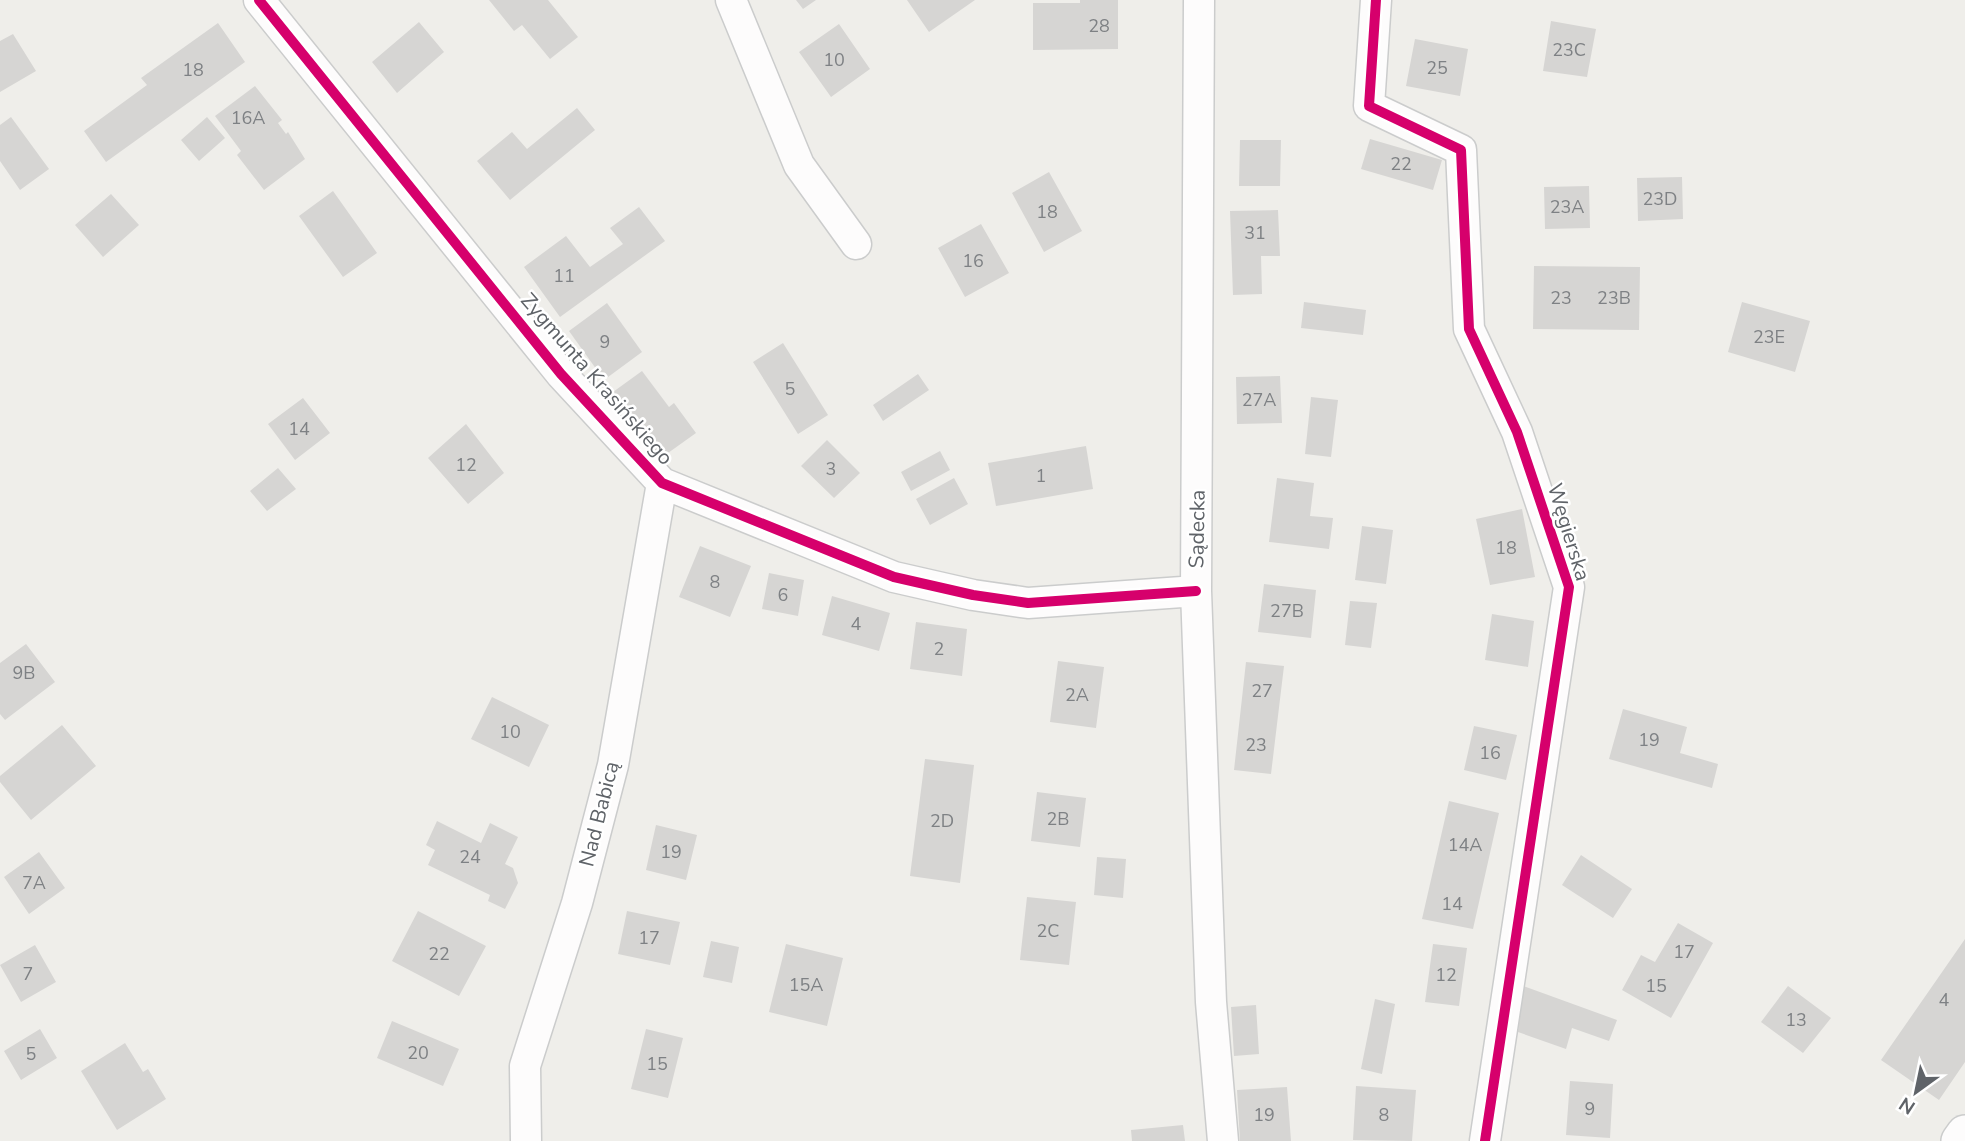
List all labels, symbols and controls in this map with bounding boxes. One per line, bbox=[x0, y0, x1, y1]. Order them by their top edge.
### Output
house number: 28 bbox=[1088, 14, 1110, 38]
house number: 23C bbox=[1552, 38, 1586, 62]
house number: 10 bbox=[823, 48, 845, 72]
house number: 25 bbox=[1426, 56, 1448, 80]
house number: 18 bbox=[182, 58, 204, 82]
house number: 16A bbox=[231, 106, 265, 130]
house number: 22 bbox=[1390, 152, 1412, 176]
house number: 23D bbox=[1643, 187, 1677, 211]
house number: 23A bbox=[1550, 195, 1584, 219]
house number: 18 bbox=[1036, 200, 1058, 224]
house number: 31 bbox=[1244, 221, 1266, 245]
house number: 16 bbox=[962, 249, 984, 273]
house number: 11 bbox=[553, 264, 575, 288]
house number: 23 bbox=[1550, 286, 1572, 310]
house number: 23B bbox=[1597, 286, 1631, 310]
street label: Zygmunta Krasińskiego bbox=[514, 287, 680, 471]
house number: 23E bbox=[1753, 325, 1785, 349]
house number: 9 bbox=[600, 330, 610, 354]
house number: 5 bbox=[785, 377, 795, 401]
house number: 27A bbox=[1242, 388, 1276, 412]
house number: 14 bbox=[288, 417, 310, 441]
house number: 12 bbox=[455, 453, 477, 477]
house number: 3 bbox=[826, 457, 836, 481]
house number: 1 bbox=[1036, 464, 1046, 488]
street label: Węgierska bbox=[1541, 480, 1597, 584]
street label: Sądecka bbox=[1182, 489, 1212, 569]
house number: 18 bbox=[1495, 536, 1517, 560]
house number: 8 bbox=[710, 570, 720, 594]
house number: 6 bbox=[778, 583, 788, 607]
house number: 27B bbox=[1270, 599, 1304, 623]
house number: 4 bbox=[851, 612, 862, 636]
house number: 2 bbox=[934, 637, 944, 661]
house number: 9B bbox=[13, 661, 35, 685]
house number: 27 bbox=[1251, 679, 1273, 703]
house number: 2A bbox=[1065, 683, 1089, 707]
house number: 10 bbox=[499, 720, 521, 744]
house number: 19 bbox=[1638, 728, 1660, 752]
house number: 23 bbox=[1245, 733, 1267, 757]
house number: 16 bbox=[1479, 741, 1501, 765]
street label: Nad Babicą bbox=[572, 758, 626, 870]
house number: 2B bbox=[1047, 807, 1069, 831]
house number: 2D bbox=[930, 809, 954, 833]
house number: 14A bbox=[1448, 833, 1482, 857]
house number: 19 bbox=[660, 840, 682, 864]
house number: 24 bbox=[459, 845, 481, 869]
house number: 7A bbox=[22, 871, 46, 895]
house number: 14 bbox=[1441, 892, 1463, 916]
house number: 2C bbox=[1037, 919, 1059, 943]
house number: 17 bbox=[638, 926, 660, 950]
house number: 17 bbox=[1673, 940, 1695, 964]
house number: 22 bbox=[428, 942, 450, 966]
house number: 7 bbox=[23, 962, 33, 986]
house number: 12 bbox=[1435, 963, 1457, 987]
house number: 15A bbox=[789, 973, 823, 997]
house number: 15 bbox=[1645, 974, 1667, 998]
house number: 4 bbox=[1939, 988, 1950, 1012]
house number: 13 bbox=[1785, 1008, 1807, 1032]
house number: 20 bbox=[407, 1041, 429, 1065]
house number: 5 bbox=[26, 1042, 36, 1066]
house number: 15 bbox=[646, 1052, 668, 1076]
north arrow bbox=[1881, 1057, 1951, 1127]
text: N bbox=[1894, 1091, 1920, 1120]
house number: 9 bbox=[1585, 1097, 1595, 1121]
house number: 19 bbox=[1253, 1103, 1275, 1127]
house number: 8 bbox=[1379, 1103, 1389, 1127]

